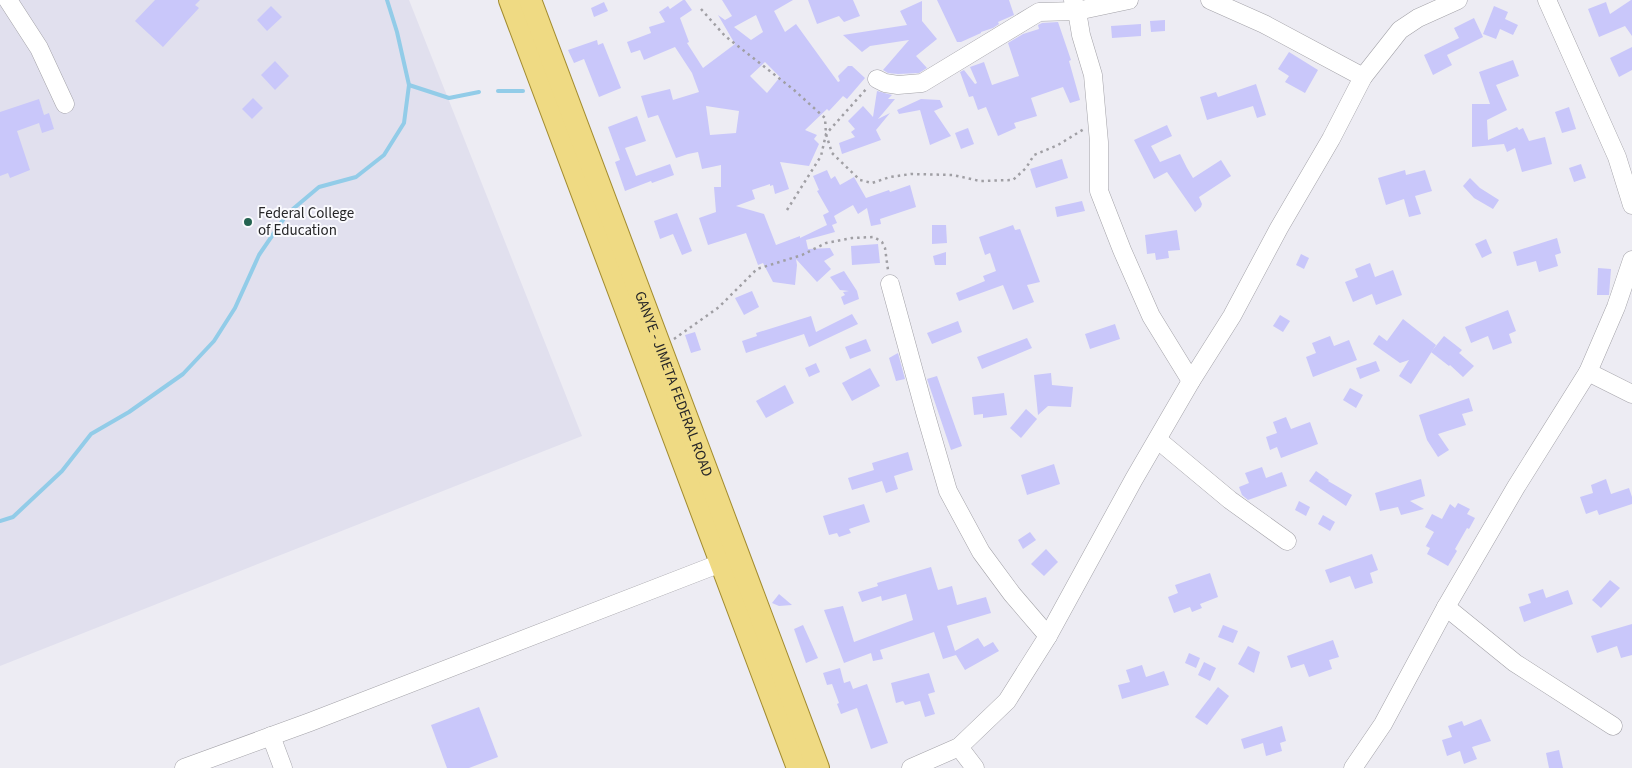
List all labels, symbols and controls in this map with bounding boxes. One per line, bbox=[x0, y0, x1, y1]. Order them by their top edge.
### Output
place label: Federal College of Education bbox=[258, 203, 354, 241]
marker: Federal College of Education bbox=[242, 216, 254, 228]
street label: GANYE - JIMETA FEDERAL ROAD bbox=[630, 288, 718, 480]

